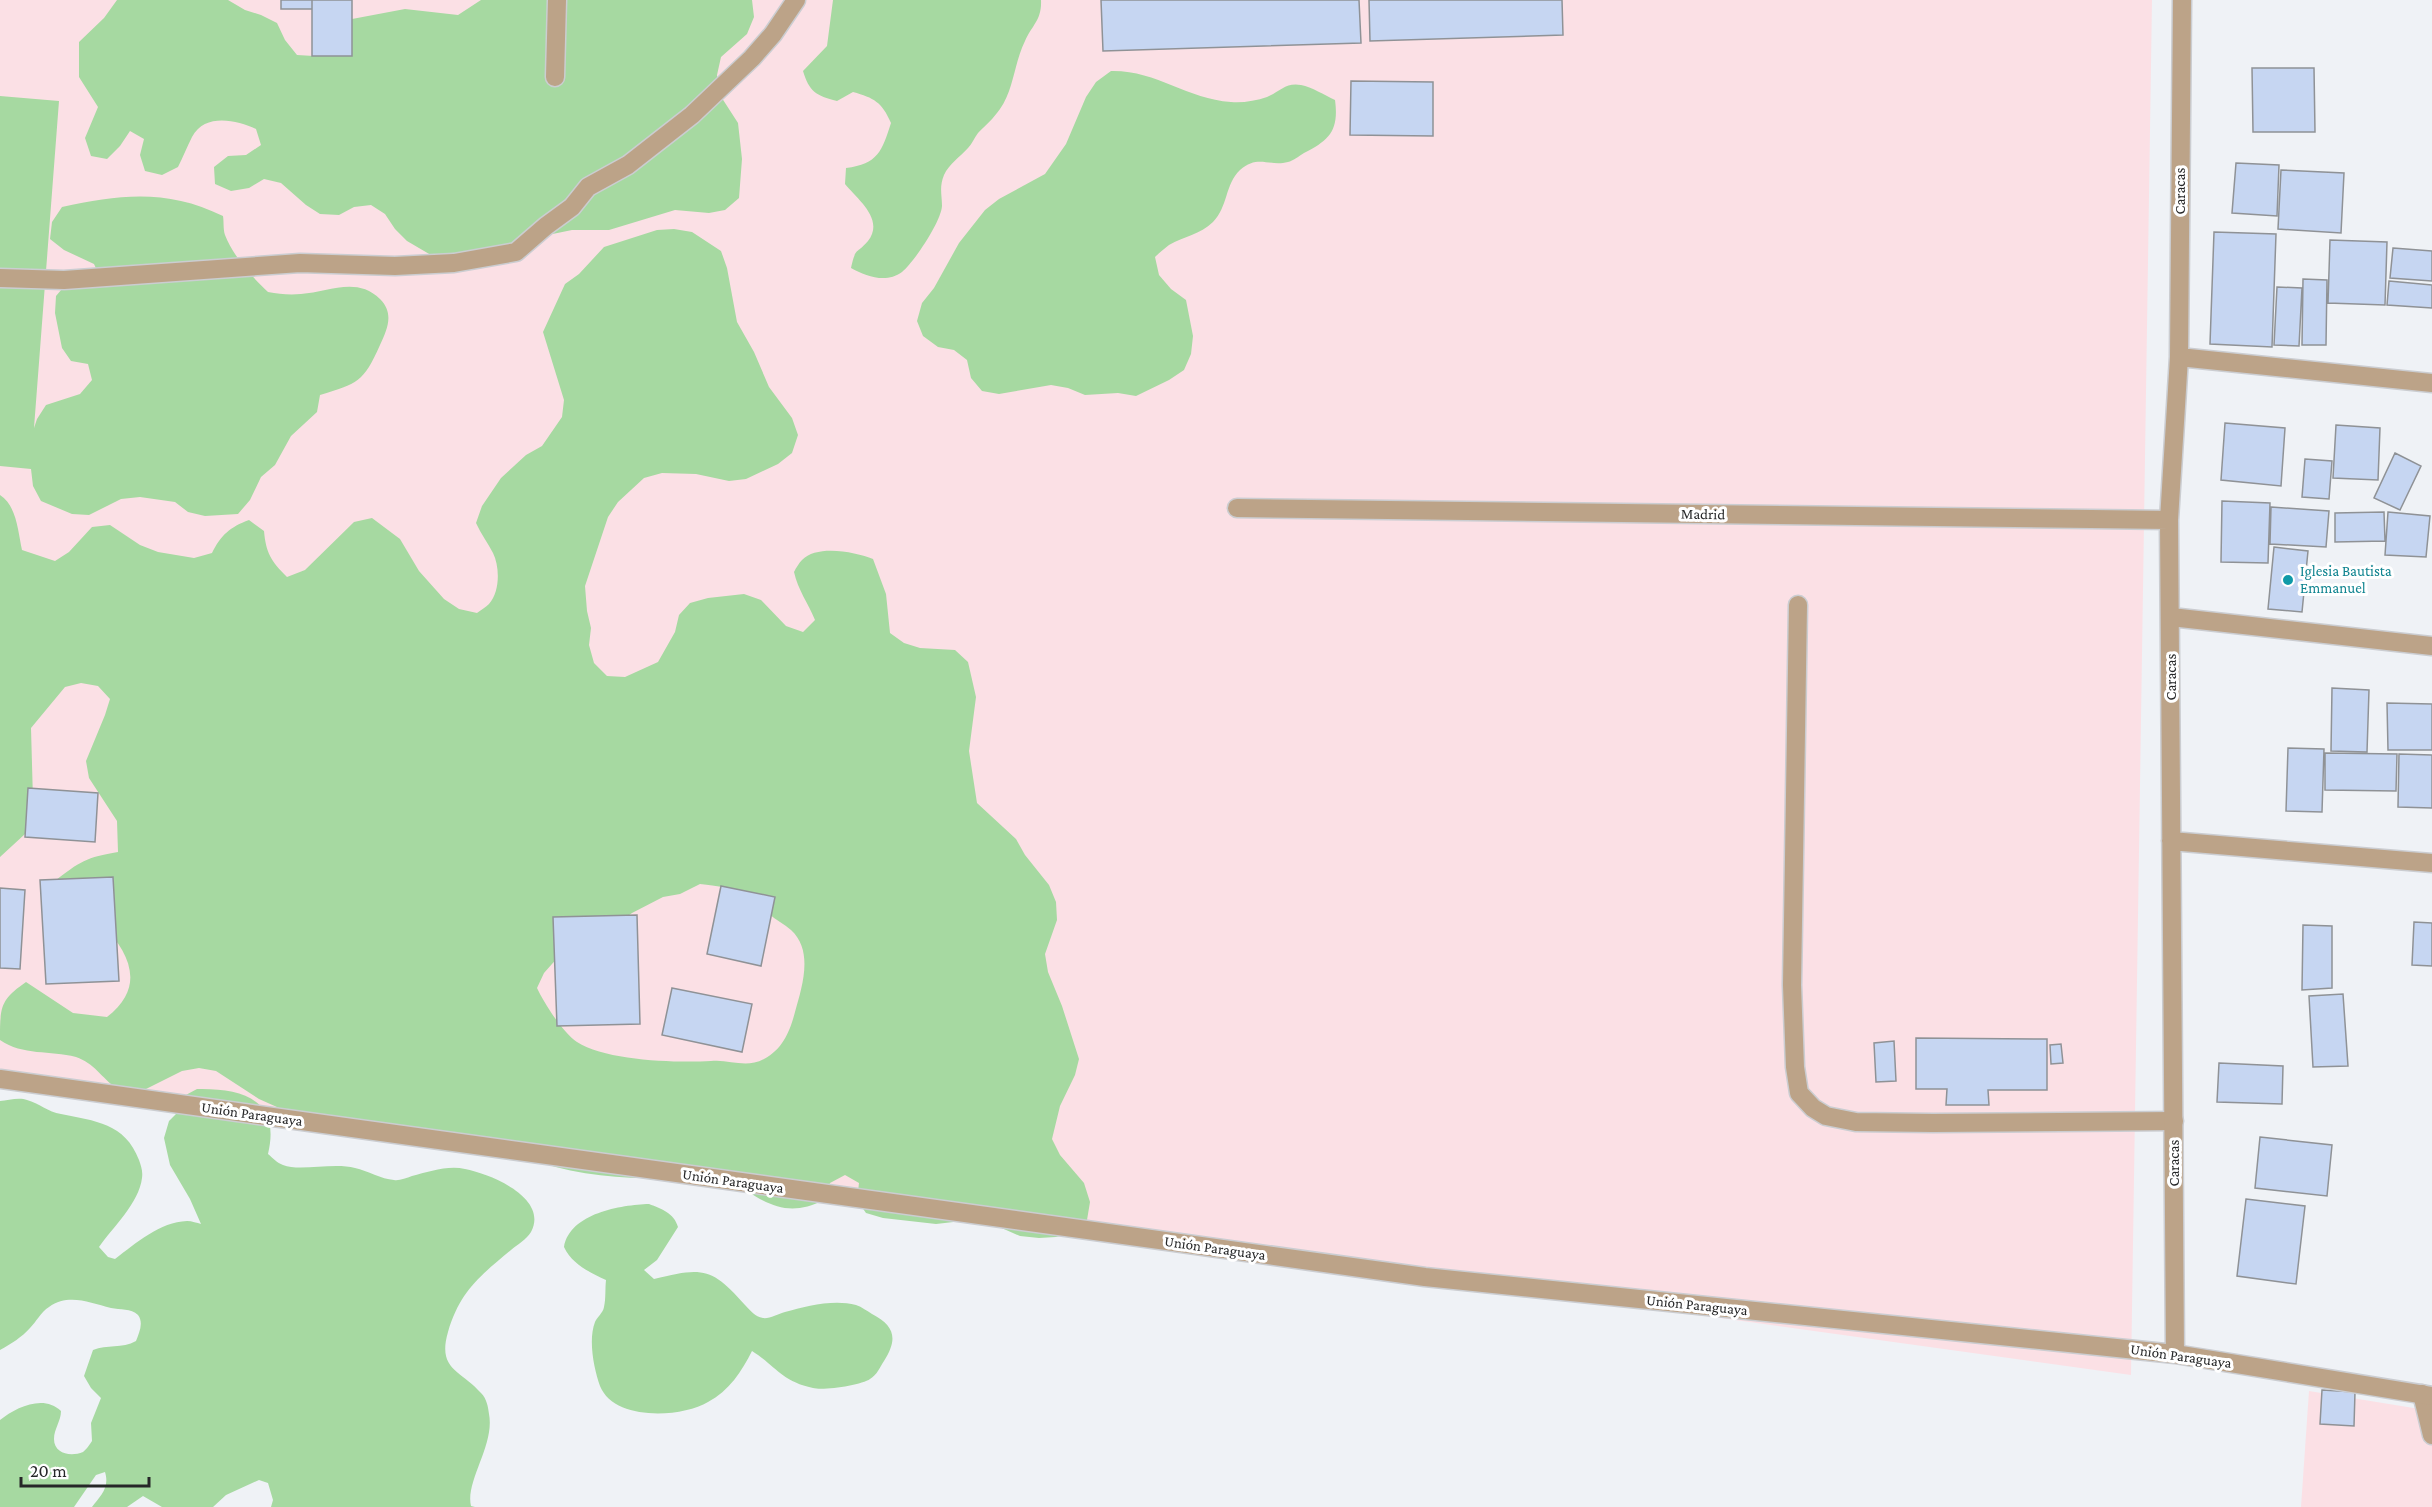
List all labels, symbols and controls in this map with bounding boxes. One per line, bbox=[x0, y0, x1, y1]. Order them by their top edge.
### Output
street label: Caracas bbox=[2172, 168, 2188, 214]
street label: Madrid bbox=[1681, 506, 1725, 522]
place label: Iglesia Bautista Emmanuel bbox=[2300, 563, 2392, 596]
marker: Iglesia Bautista Emmanuel bbox=[2281, 573, 2295, 587]
street label: Caracas bbox=[2163, 654, 2179, 700]
street label: Unión Paraguaya bbox=[200, 1099, 304, 1130]
street label: Caracas bbox=[2166, 1140, 2182, 1186]
street label: Unión Paraguaya bbox=[681, 1166, 785, 1197]
street label: Unión Paraguaya bbox=[1163, 1233, 1267, 1264]
street label: Unión Paraguaya bbox=[1645, 1292, 1749, 1319]
street label: Unión Paraguaya bbox=[2129, 1341, 2233, 1372]
scale bar bbox=[21, 1450, 148, 1488]
text: 20 m bbox=[30, 1461, 67, 1481]

